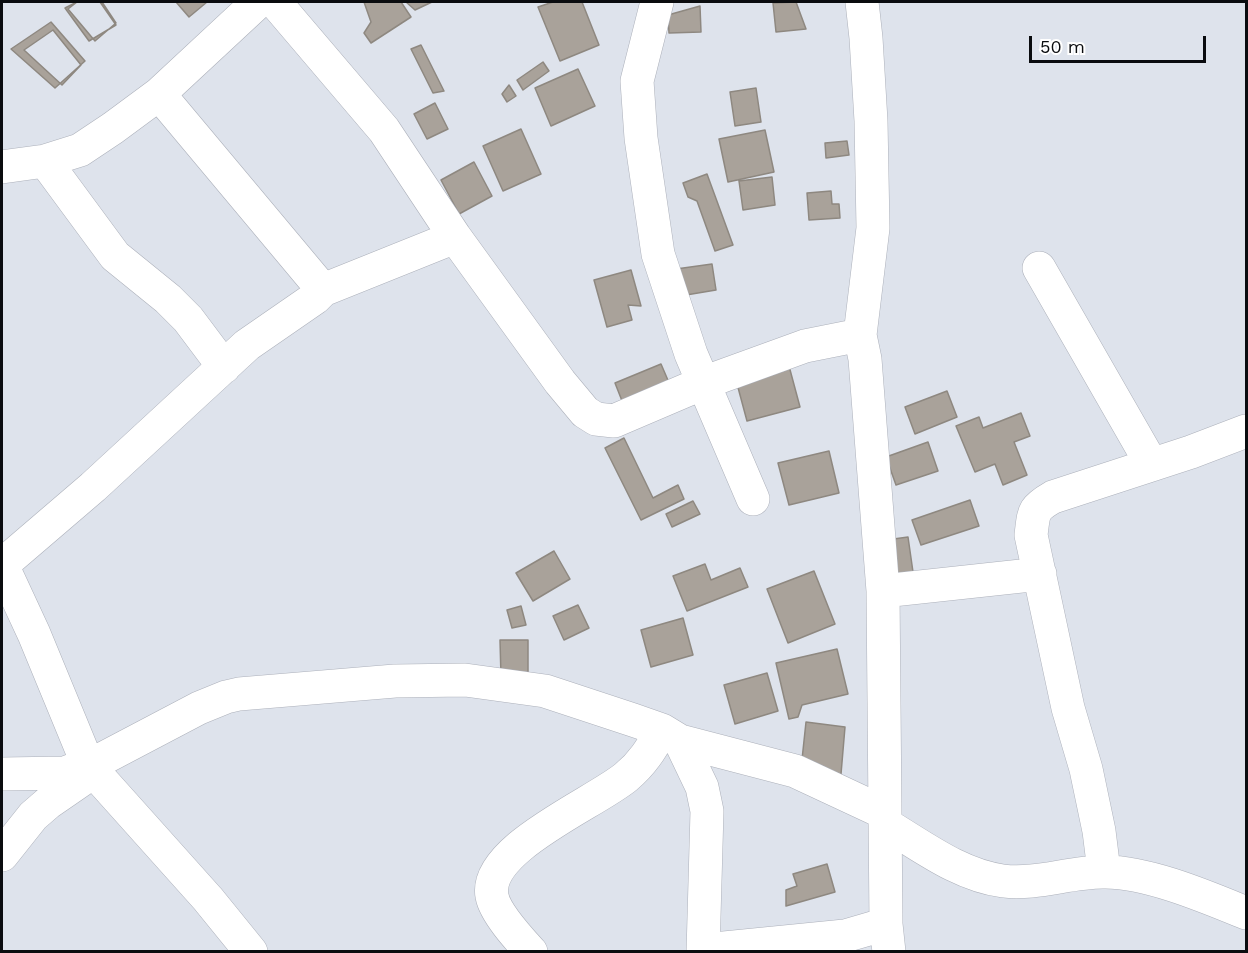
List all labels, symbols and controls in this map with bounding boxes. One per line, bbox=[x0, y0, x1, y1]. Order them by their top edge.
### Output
scale bar bbox=[1032, 24, 1209, 62]
text: 50 m bbox=[1040, 36, 1085, 57]

